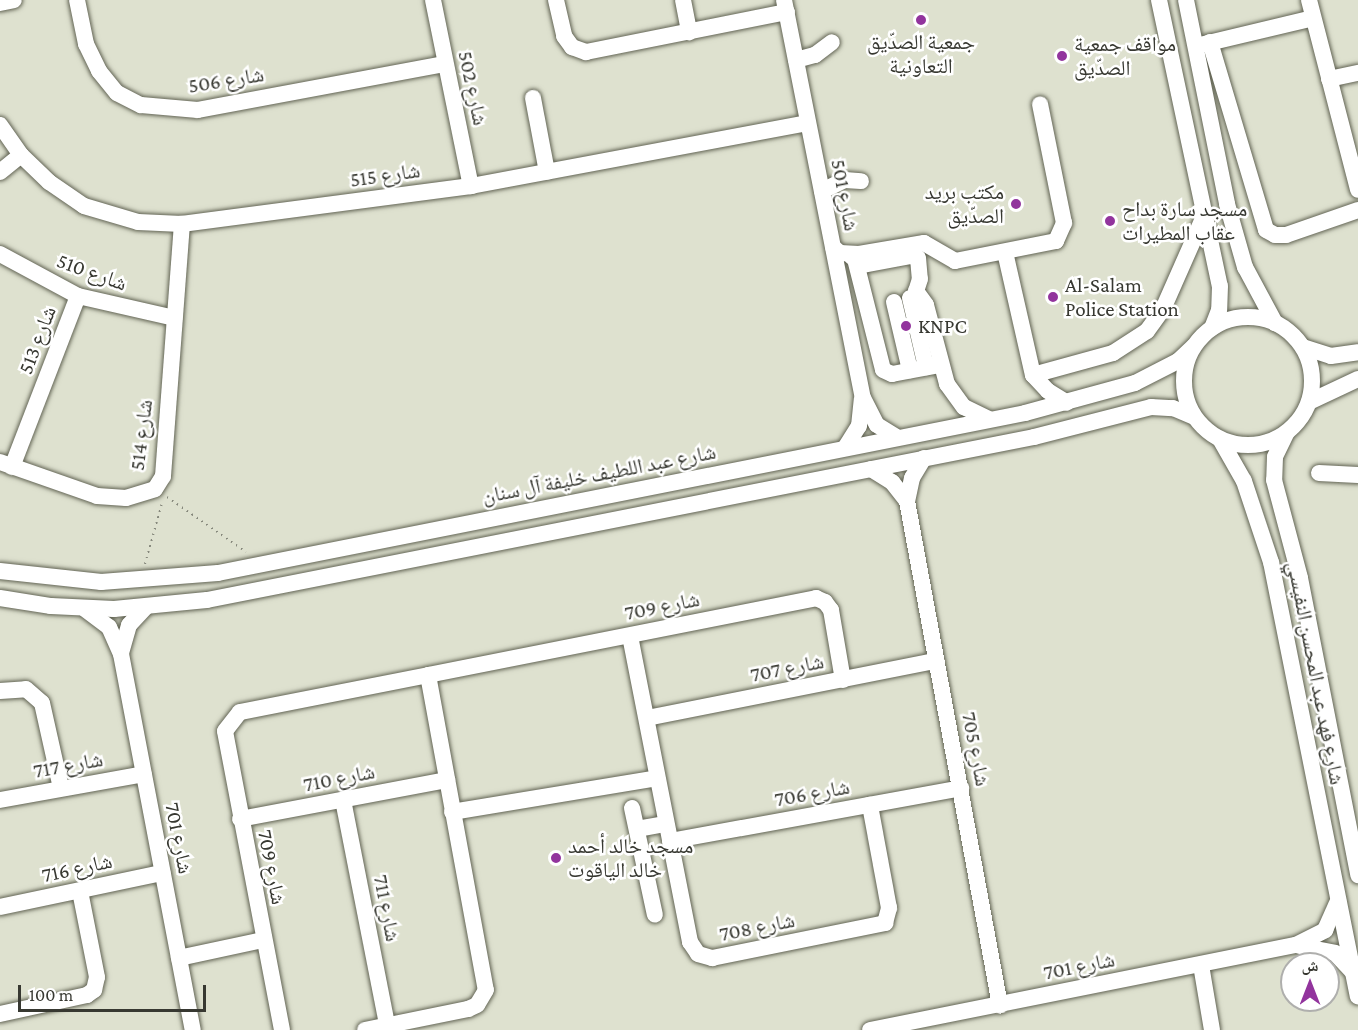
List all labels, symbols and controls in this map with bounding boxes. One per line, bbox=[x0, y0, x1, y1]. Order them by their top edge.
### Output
marker: جمعية الصدّيق التعاونية bbox=[914, 13, 928, 27]
place label: جمعية الصدّيق التعاونية bbox=[867, 29, 975, 79]
place label: مواقف جمعية الصدّيق bbox=[1074, 31, 1176, 81]
street label: شارع 502 bbox=[453, 48, 493, 128]
marker: مواقف جمعية الصدّيق bbox=[1055, 49, 1069, 63]
street label: شارع 506 bbox=[186, 62, 266, 98]
street label: شارع 501 bbox=[826, 157, 864, 233]
street label: شارع 515 bbox=[348, 158, 422, 192]
place label: مكتب بريد الصدّيق bbox=[925, 179, 1004, 229]
place label: مسجد سارة بداح عقاب المطيرات bbox=[1122, 196, 1247, 246]
marker: مكتب بريد الصدّيق bbox=[1009, 197, 1023, 211]
marker: مسجد سارة بداح عقاب المطيرات bbox=[1103, 214, 1117, 228]
street label: شارع 510 bbox=[54, 248, 130, 296]
place label: Al-Salam Police Station bbox=[1065, 272, 1179, 322]
marker: Al-Salam Police Station bbox=[1046, 290, 1060, 304]
street label: شارع 513 bbox=[13, 303, 61, 377]
place label: KNPC bbox=[918, 313, 967, 339]
marker: KNPC bbox=[899, 319, 913, 333]
street label: شارع 514 bbox=[124, 398, 158, 472]
street label: شارع عبد اللطيف خليفة آل سنان bbox=[480, 439, 718, 509]
street label: شارع فهد عبد المحسن النفيسي bbox=[1282, 559, 1350, 787]
street label: شارع 709 bbox=[622, 586, 702, 626]
street label: شارع 707 bbox=[748, 649, 826, 687]
street label: شارع 705 bbox=[956, 710, 996, 788]
street label: شارع 717 bbox=[31, 746, 105, 784]
street label: شارع 710 bbox=[301, 759, 377, 797]
street label: شارع 706 bbox=[773, 774, 851, 812]
street label: شارع 701 bbox=[160, 800, 198, 876]
street label: شارع 709 bbox=[252, 827, 292, 907]
place label: مسجد خالد أحمد خالد الياقوت bbox=[568, 833, 693, 883]
street label: شارع 716 bbox=[40, 848, 114, 888]
marker: مسجد خالد أحمد خالد الياقوت bbox=[549, 851, 563, 865]
street label: شارع 711 bbox=[368, 872, 406, 944]
street label: شارع 708 bbox=[717, 907, 797, 947]
street label: شارع 701 bbox=[1041, 947, 1117, 985]
north arrow bbox=[1280, 952, 1340, 1012]
text: ش bbox=[1302, 957, 1318, 974]
scale bar bbox=[21, 973, 208, 1011]
text: 100 m bbox=[29, 985, 73, 1005]

